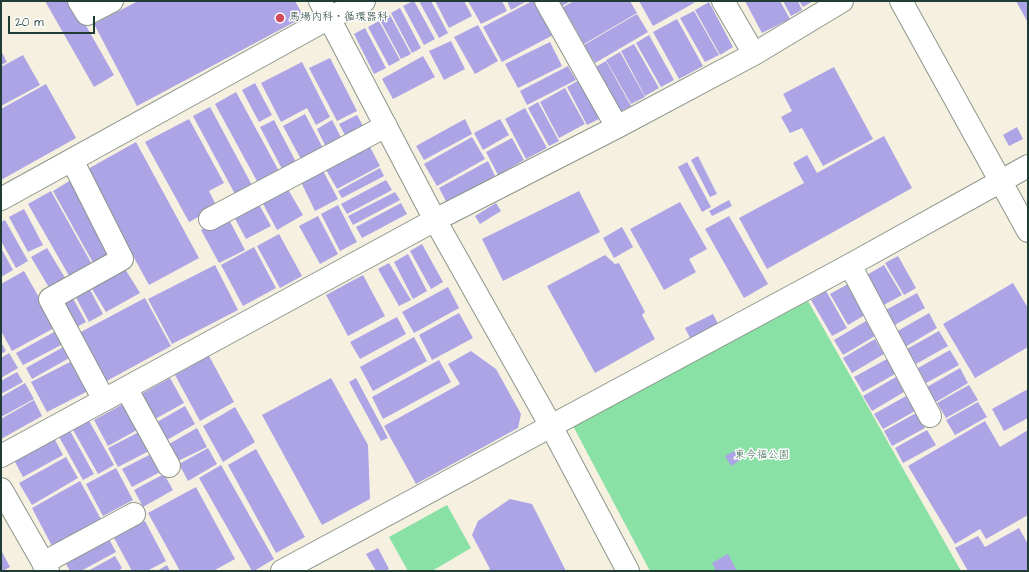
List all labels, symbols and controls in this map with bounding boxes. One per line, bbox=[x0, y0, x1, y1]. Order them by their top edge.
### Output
scale bar bbox=[10, 8, 97, 34]
place label: 馬場内科・循環器科 bbox=[289, 11, 388, 25]
marker: 馬場内科・循環器科 bbox=[274, 12, 286, 24]
text: 20 m bbox=[15, 14, 44, 31]
park label: 東今福公園 bbox=[735, 449, 789, 463]

